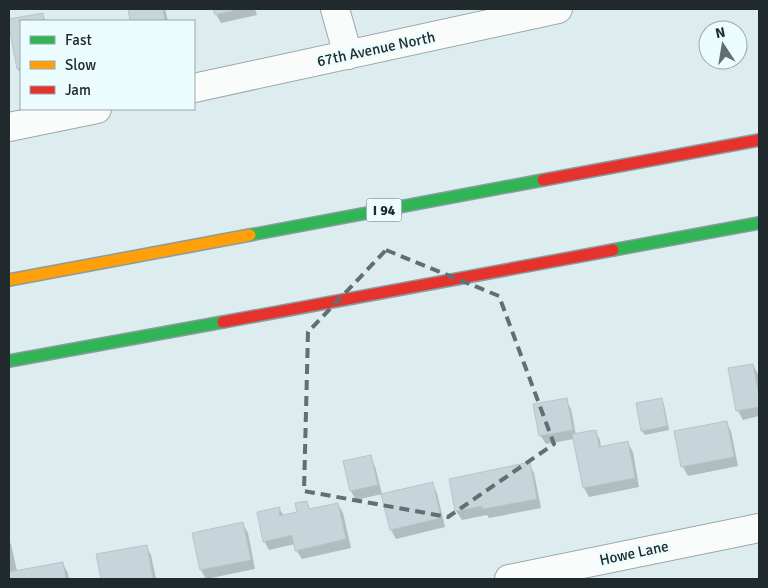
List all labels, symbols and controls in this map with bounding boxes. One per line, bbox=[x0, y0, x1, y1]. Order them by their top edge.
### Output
legend bbox=[20, 20, 195, 110]
north arrow bbox=[698, 20, 748, 70]
text: N bbox=[714, 23, 727, 42]
street label: 67th Avenue North bbox=[315, 28, 437, 70]
text: Fast bbox=[65, 31, 92, 49]
text: Slow bbox=[65, 56, 96, 74]
text: Jam bbox=[65, 81, 91, 99]
road number: I 94 bbox=[366, 198, 402, 222]
street label: Howe Lane bbox=[598, 537, 670, 569]

